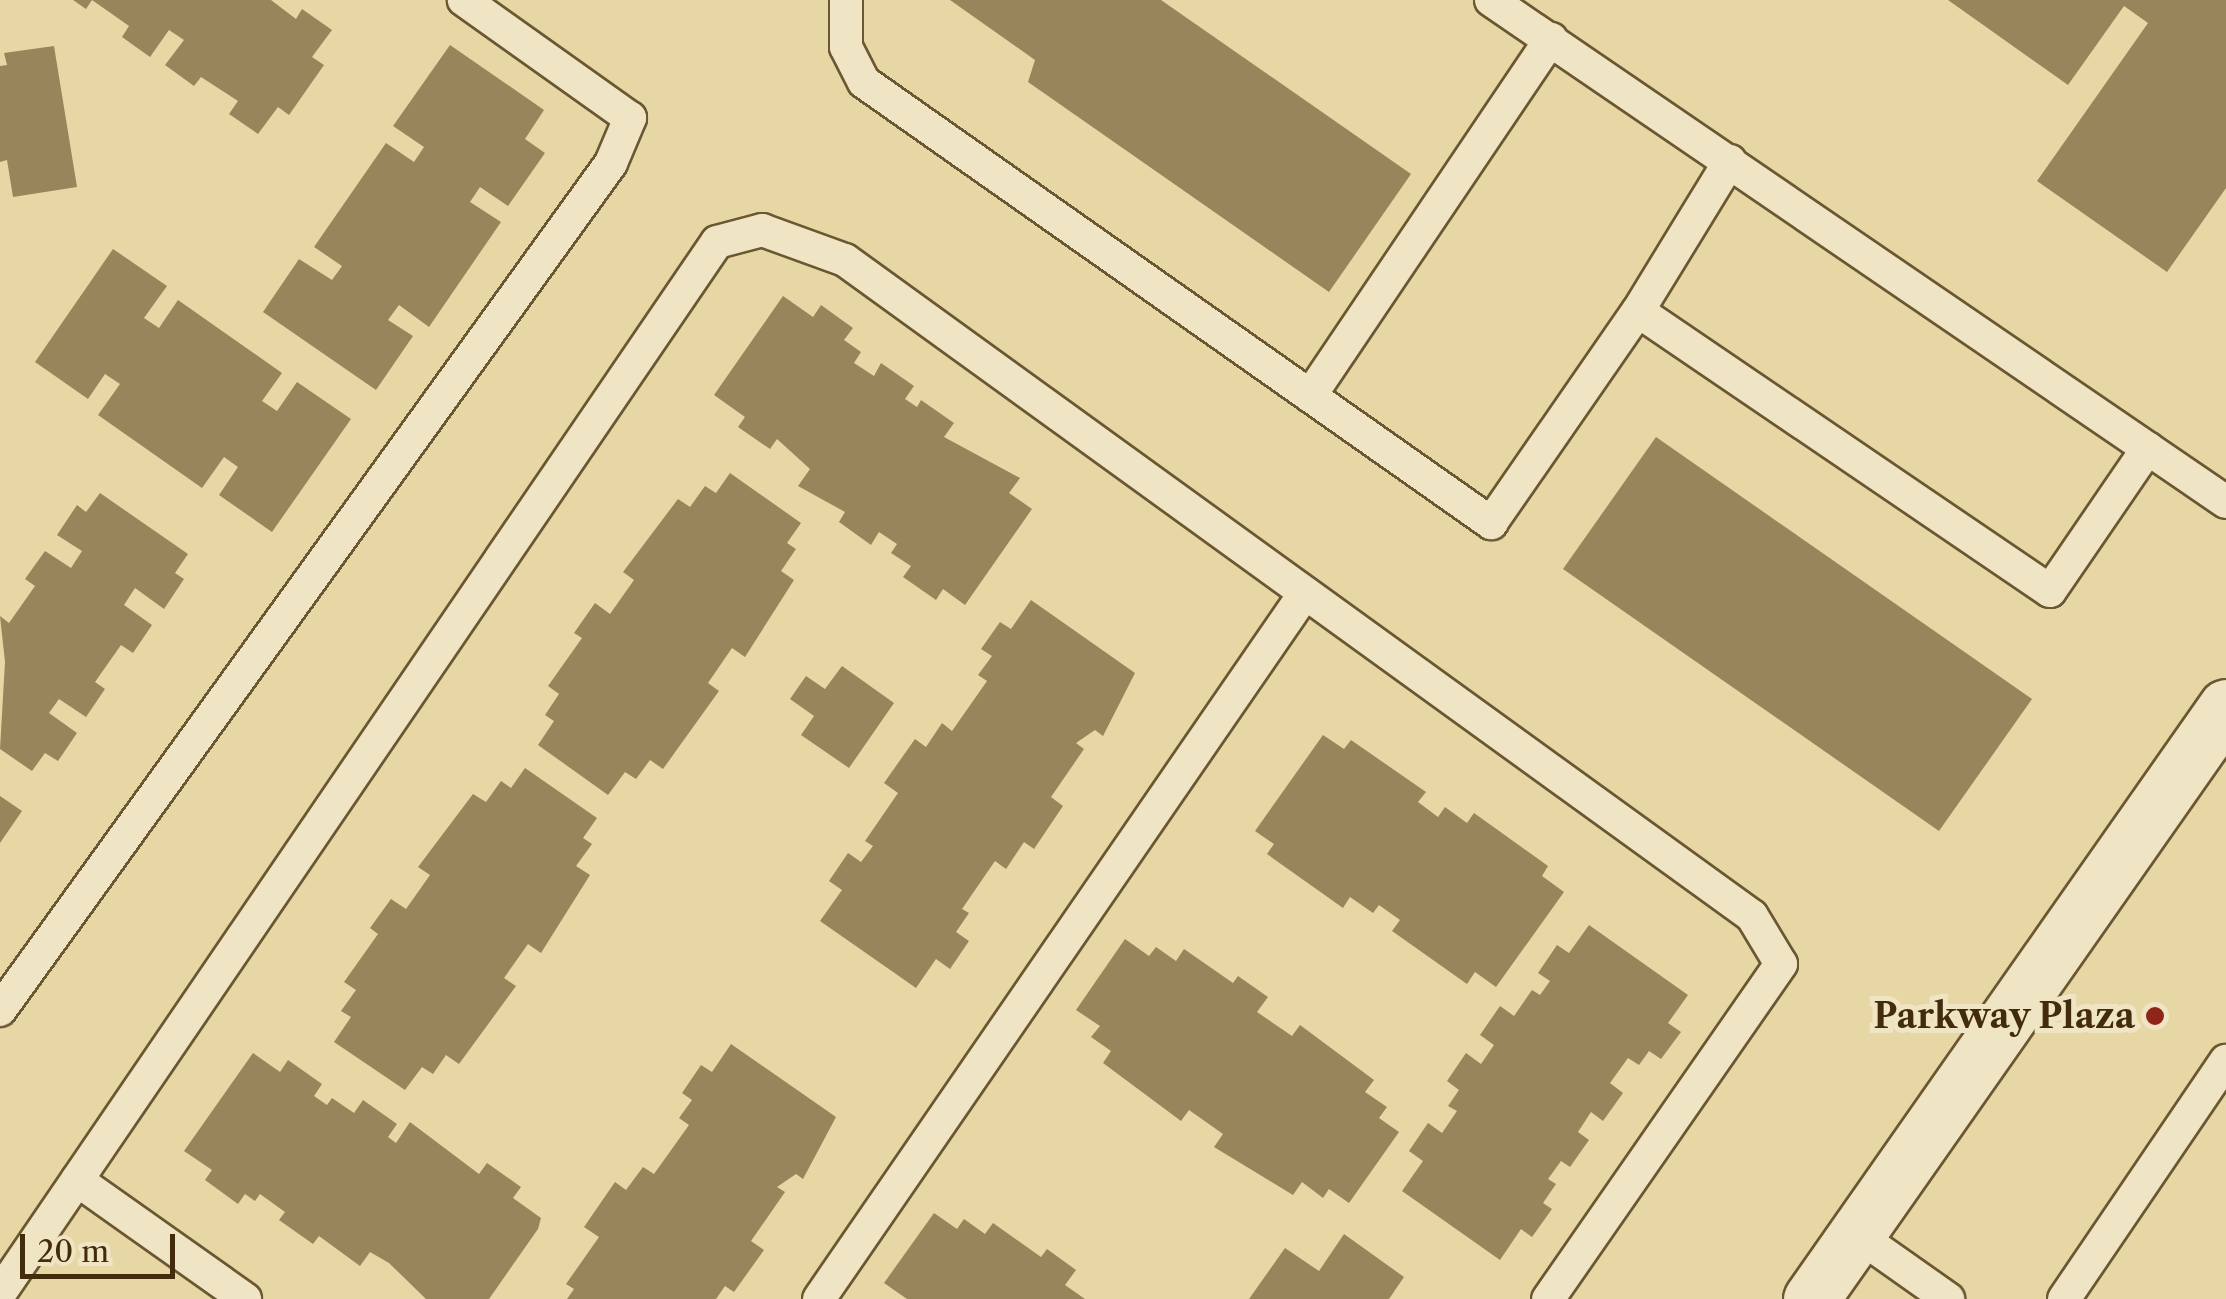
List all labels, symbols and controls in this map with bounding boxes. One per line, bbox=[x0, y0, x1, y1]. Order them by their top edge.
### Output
place label: Parkway Plaza bbox=[1872, 995, 2135, 1037]
marker: Parkway Plaza bbox=[2144, 1005, 2166, 1027]
scale bar bbox=[25, 1214, 180, 1276]
text: 20 m bbox=[37, 1233, 109, 1270]

